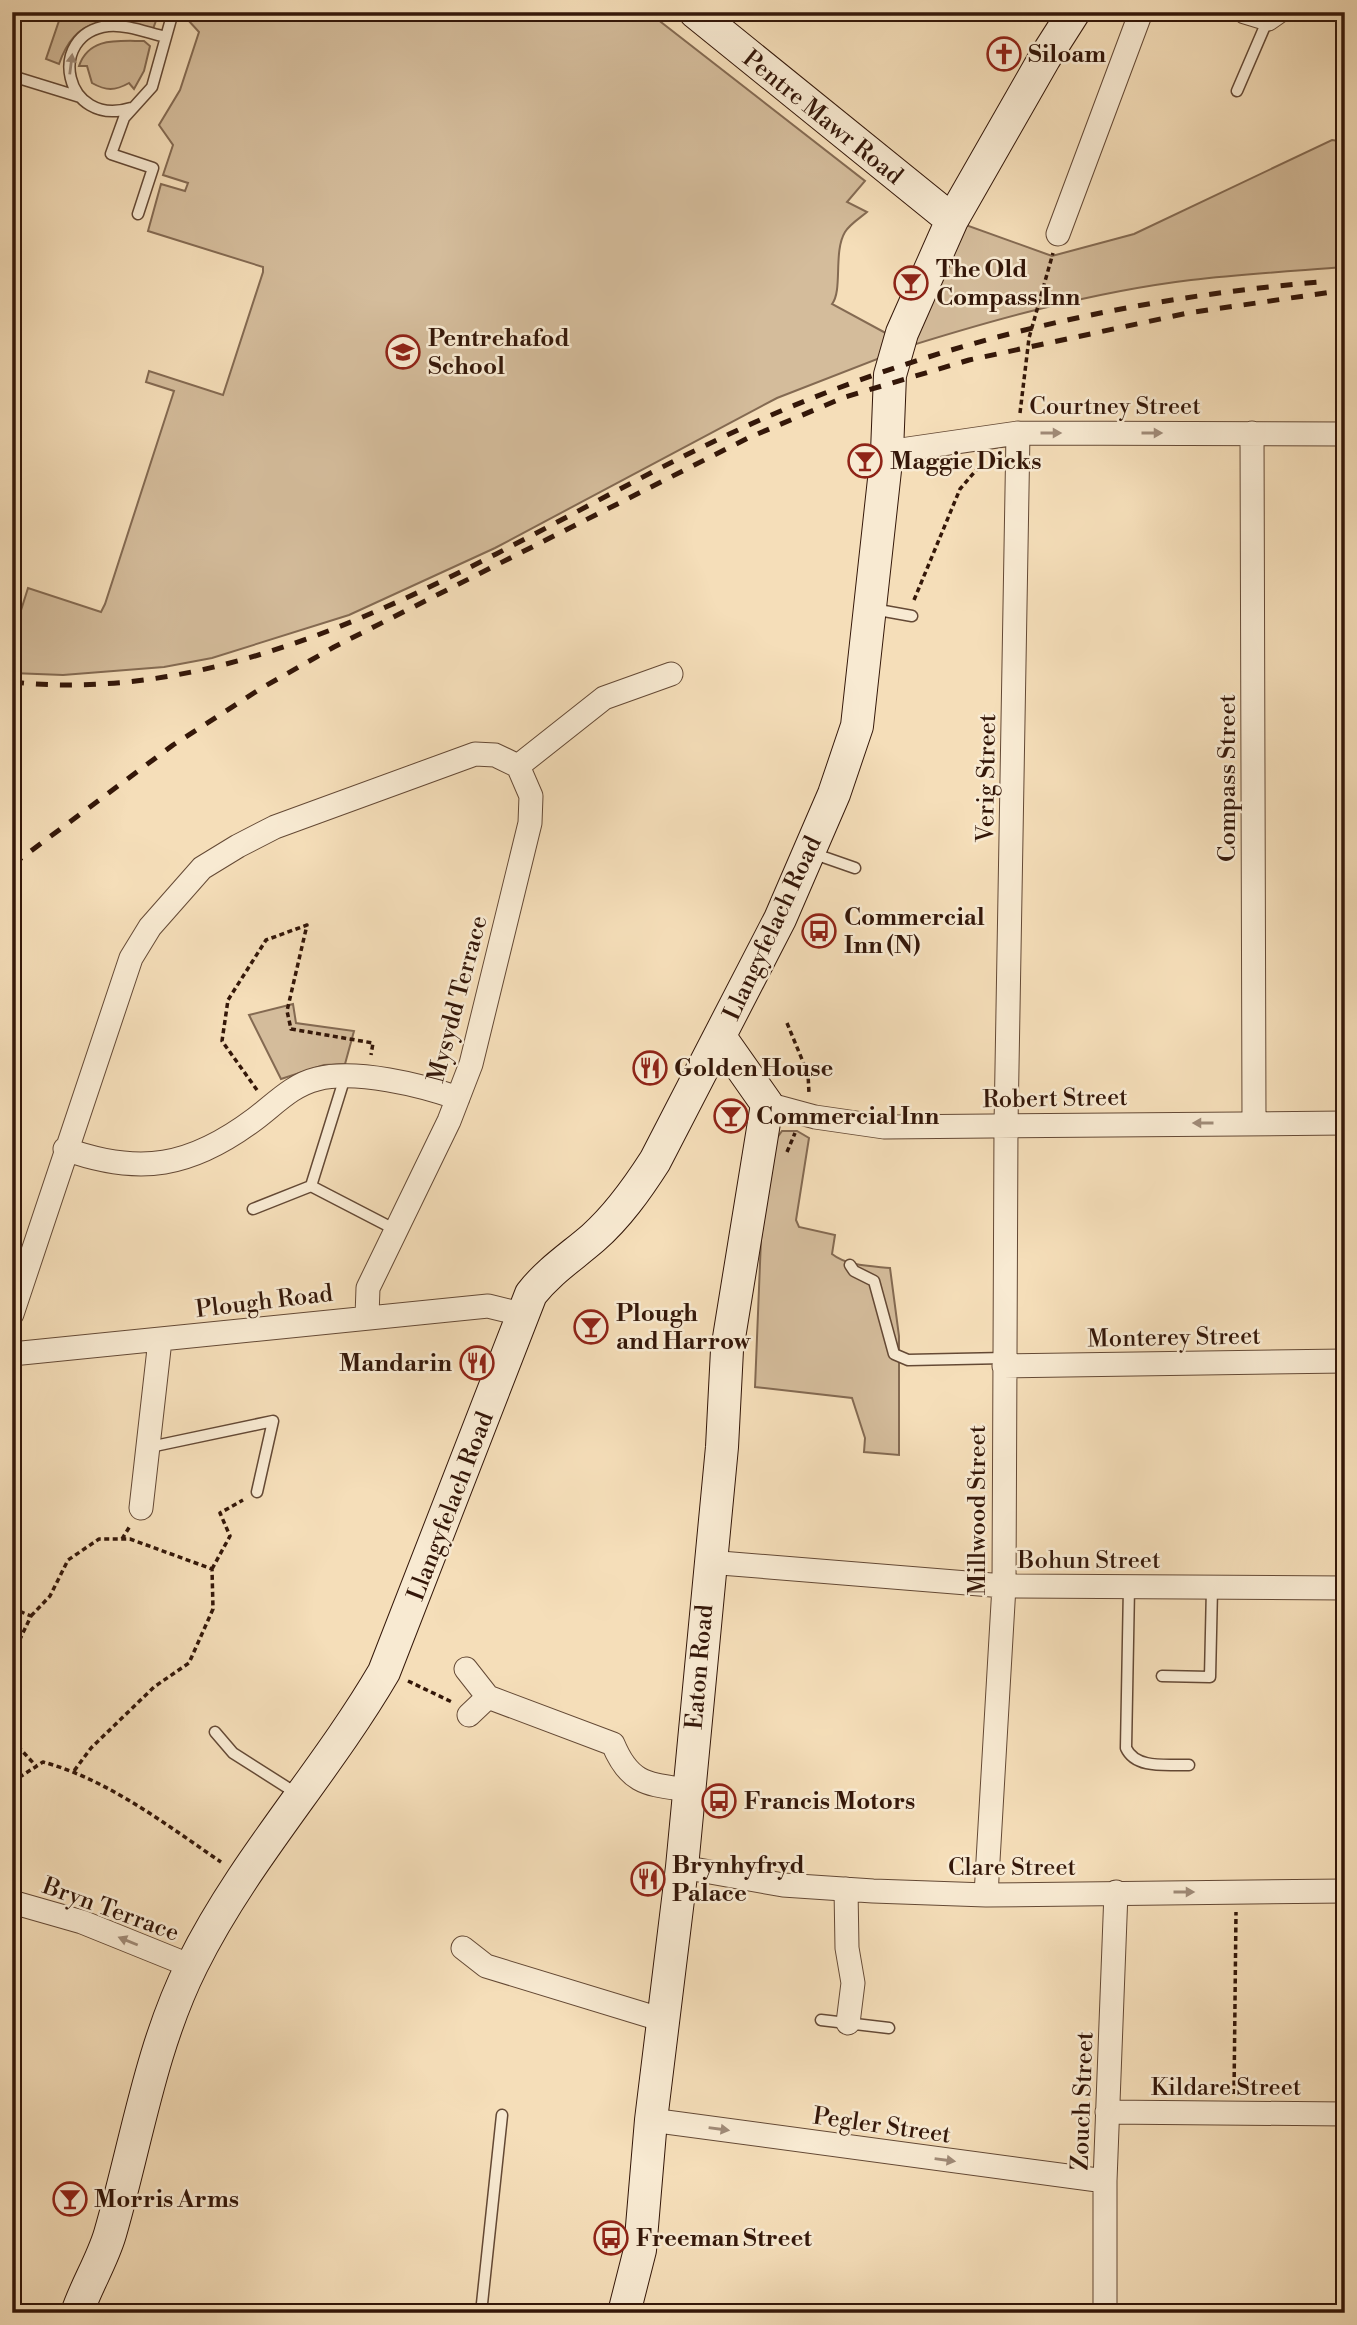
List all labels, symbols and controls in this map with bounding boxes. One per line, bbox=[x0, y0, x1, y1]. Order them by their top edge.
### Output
church icon: Siloam bbox=[985, 35, 1023, 73]
place label: Siloam bbox=[1028, 40, 1106, 70]
street label: Pentre Mawr Road bbox=[736, 44, 909, 192]
one-way arrow bbox=[66, 53, 77, 75]
place label: The Old Compass Inn bbox=[936, 255, 1080, 313]
bar icon: The Old Compass Inn bbox=[892, 264, 930, 302]
place label: Pentrehafod School bbox=[428, 324, 570, 382]
school or university icon: Pentrehafod School bbox=[384, 333, 422, 371]
street label: Courtney Street bbox=[1029, 392, 1201, 422]
one-way arrow bbox=[1040, 427, 1062, 439]
one-way arrow bbox=[1141, 427, 1163, 439]
bar icon: Maggie Dicks bbox=[846, 442, 884, 480]
place label: Maggie Dicks bbox=[890, 447, 1042, 477]
street label: Compass Street bbox=[1213, 693, 1243, 862]
street label: Verig Street bbox=[971, 713, 1003, 844]
street label: Llangyfelach Road bbox=[717, 831, 829, 1025]
place label: Commercial Inn (N) bbox=[844, 903, 985, 961]
street label: Mysydd Terrace bbox=[421, 912, 495, 1086]
bus stop icon: Commercial Inn (N) bbox=[800, 912, 838, 950]
restaurant icon: Golden House bbox=[631, 1049, 669, 1087]
place label: Golden House bbox=[674, 1054, 834, 1084]
street label: Robert Street bbox=[982, 1083, 1128, 1115]
bar icon: Commercial Inn bbox=[712, 1097, 750, 1135]
place label: Commercial Inn bbox=[756, 1102, 940, 1132]
one-way arrow bbox=[1192, 1117, 1214, 1129]
street label: Plough Road bbox=[194, 1279, 335, 1325]
place label: Plough and Harrow bbox=[616, 1299, 752, 1357]
bar icon: Plough and Harrow bbox=[572, 1308, 610, 1346]
street label: Monterey Street bbox=[1087, 1321, 1261, 1355]
restaurant icon: Mandarin bbox=[458, 1344, 496, 1382]
place label: Mandarin bbox=[339, 1349, 452, 1379]
street label: Llangyfelach Road bbox=[401, 1407, 501, 1605]
street label: Millwood Street bbox=[963, 1424, 993, 1595]
street label: Bohun Street bbox=[1017, 1546, 1161, 1576]
street label: Eaton Road bbox=[680, 1603, 720, 1731]
bus stop icon: Francis Motors bbox=[700, 1782, 738, 1820]
place label: Francis Motors bbox=[744, 1787, 915, 1817]
place label: Brynhyfryd Palace bbox=[672, 1851, 805, 1909]
street label: Clare Street bbox=[948, 1853, 1077, 1883]
restaurant icon: Brynhyfryd Palace bbox=[629, 1860, 667, 1898]
street label: Bryn Terrace bbox=[37, 1871, 183, 1949]
one-way arrow bbox=[1174, 1886, 1196, 1898]
one-way arrow bbox=[117, 1935, 138, 1946]
street label: Zouch Street bbox=[1066, 2030, 1100, 2171]
street label: Kildare Street bbox=[1151, 2073, 1302, 2103]
street label: Pegler Street bbox=[811, 2101, 953, 2151]
one-way arrow bbox=[708, 2124, 730, 2135]
one-way arrow bbox=[934, 2154, 956, 2165]
bar icon: Morris Arms bbox=[51, 2180, 89, 2218]
place label: Morris Arms bbox=[94, 2185, 239, 2215]
bus stop icon: Freeman Street bbox=[592, 2219, 630, 2257]
place label: Freeman Street bbox=[636, 2224, 812, 2254]

